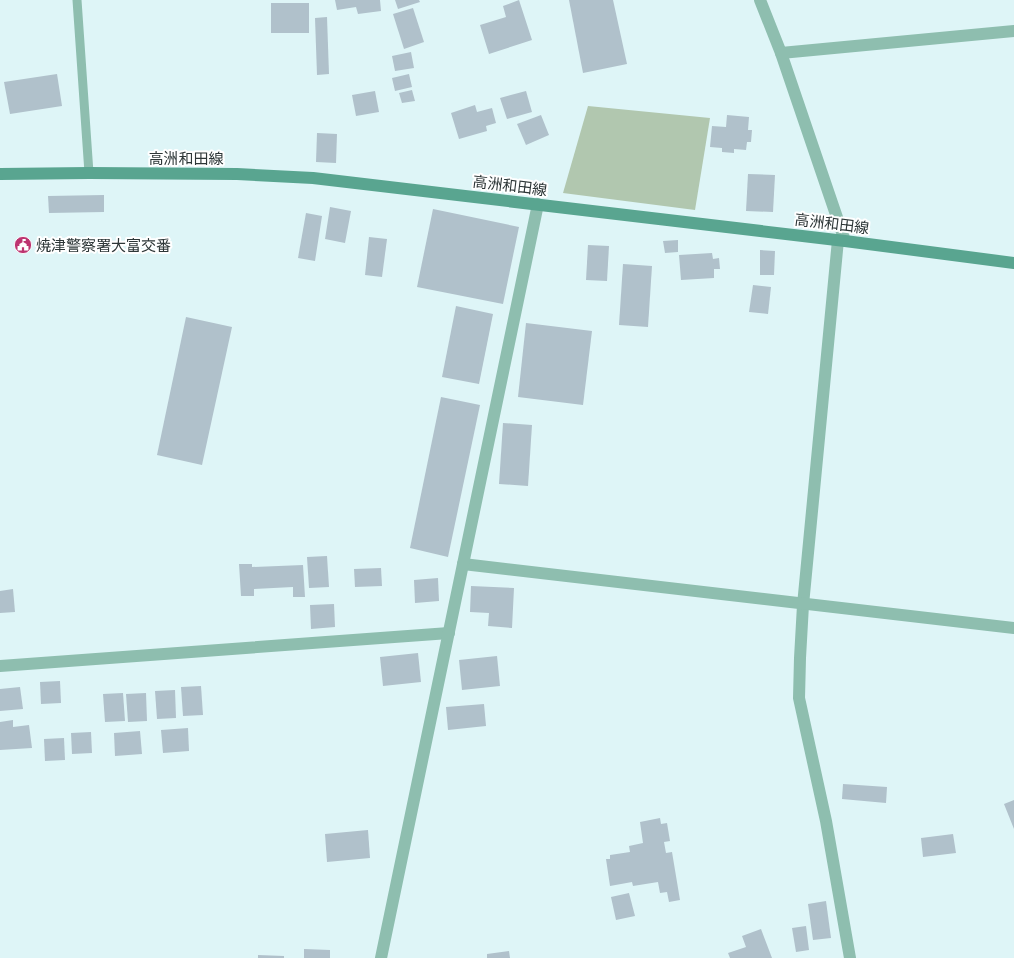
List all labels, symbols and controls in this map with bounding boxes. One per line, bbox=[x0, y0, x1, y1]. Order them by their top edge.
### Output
street label: 高洲和田線 bbox=[148, 149, 224, 167]
street label: 高洲和田線 bbox=[472, 171, 548, 199]
street label: 高洲和田線 bbox=[794, 209, 870, 237]
public building icon: 焼津警察署大富交番 bbox=[13, 235, 33, 255]
place label: 焼津警察署大富交番 bbox=[36, 236, 171, 254]

